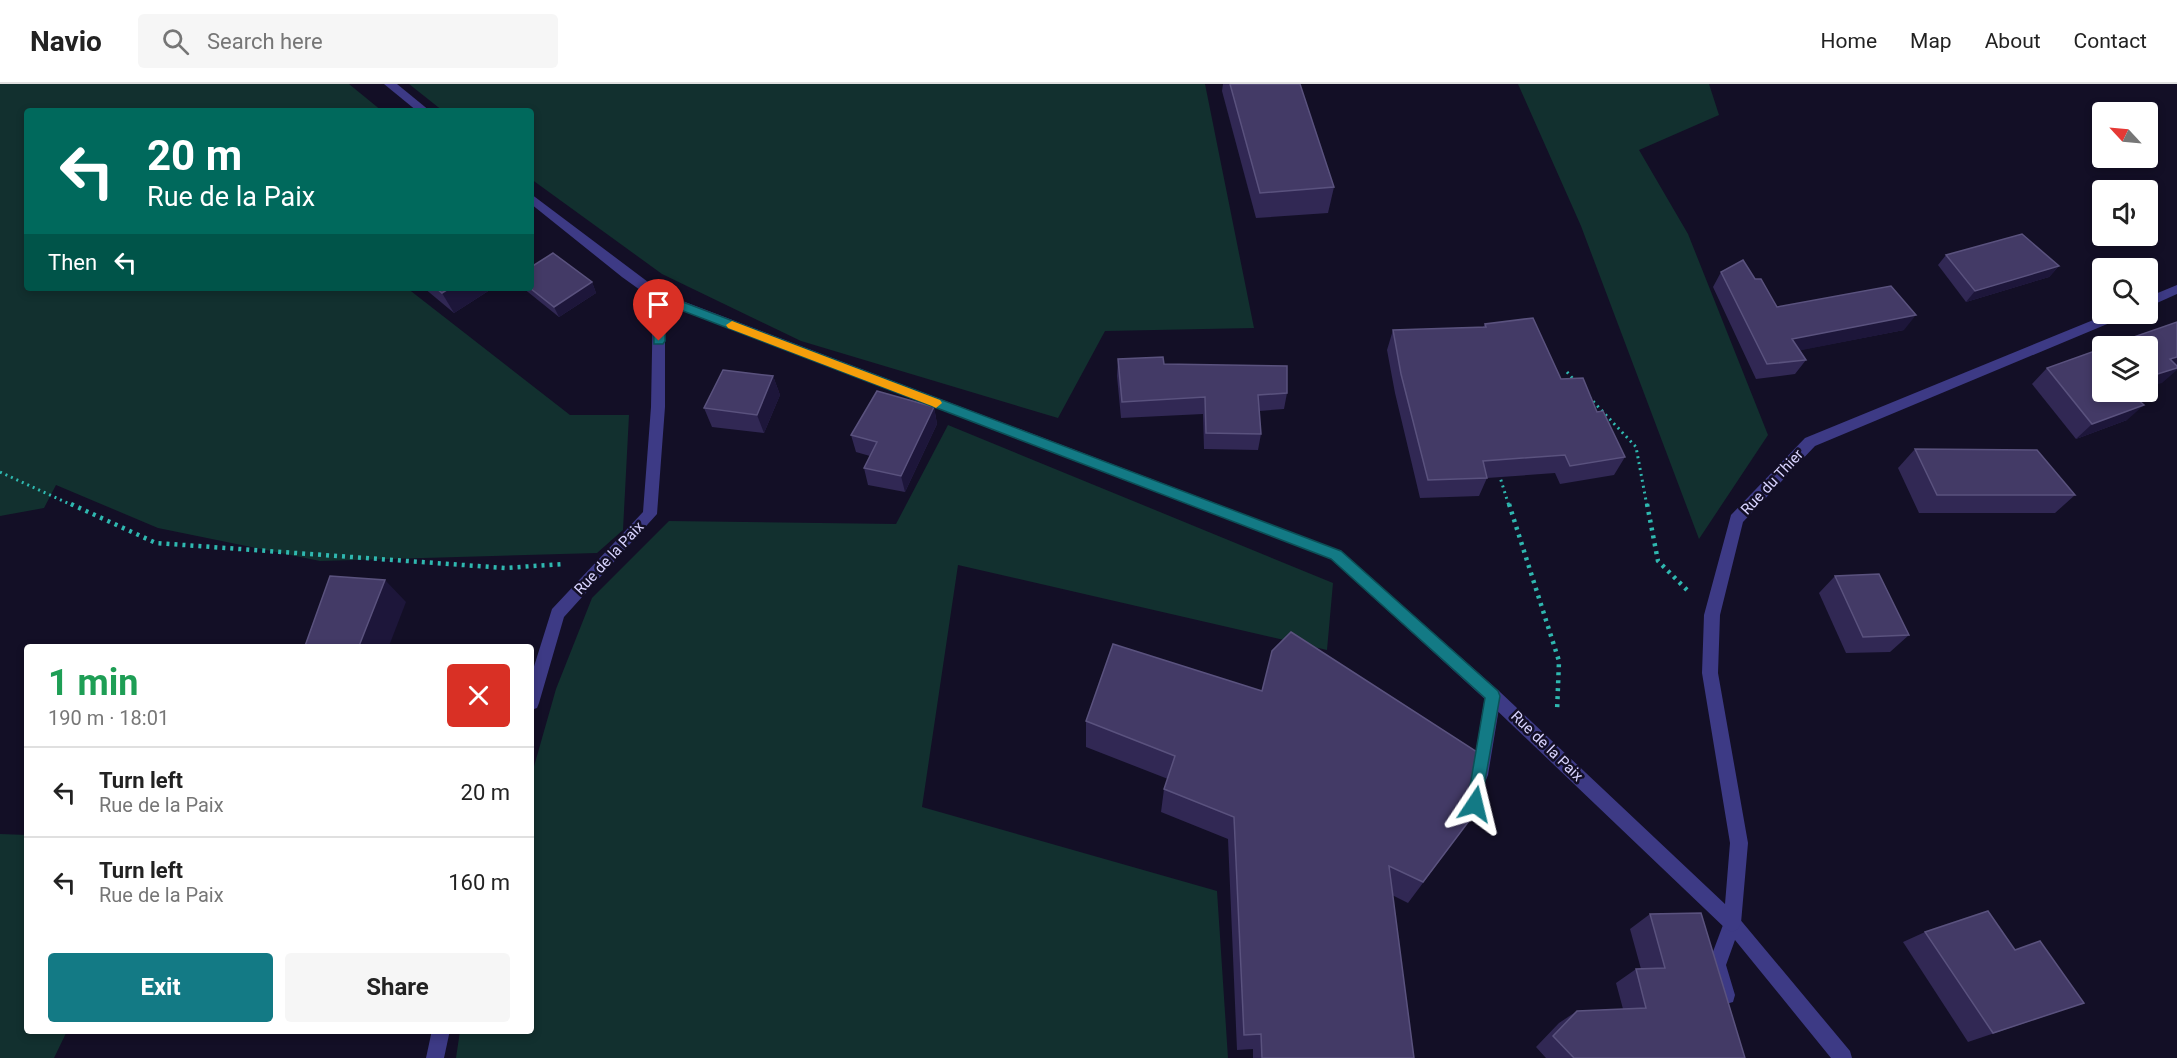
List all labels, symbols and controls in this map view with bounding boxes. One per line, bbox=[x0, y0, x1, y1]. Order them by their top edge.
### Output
search box bbox=[138, 14, 558, 68]
text: Navio bbox=[30, 25, 102, 58]
icon: search bbox=[159, 25, 192, 58]
text: Search here bbox=[207, 29, 323, 54]
text: Home bbox=[1821, 29, 1877, 53]
text: Map bbox=[1910, 29, 1952, 53]
text: About bbox=[1985, 29, 2041, 53]
text: Contact bbox=[2074, 29, 2147, 53]
north arrow bbox=[2092, 102, 2158, 168]
map controls bbox=[2092, 102, 2158, 402]
text: 20 m bbox=[147, 131, 242, 180]
icon: left bbox=[48, 132, 126, 210]
button: sound bbox=[2092, 180, 2158, 246]
text: Rue de la Paix bbox=[147, 181, 315, 213]
icon: left bbox=[109, 246, 142, 279]
text: Then bbox=[48, 250, 97, 275]
button: search bbox=[2092, 258, 2158, 324]
pin bbox=[633, 279, 684, 341]
icon: arrive bbox=[642, 288, 675, 321]
button: layers bbox=[2092, 336, 2158, 402]
street label: Rue du Thier bbox=[1737, 445, 1807, 519]
street label: Rue de la Paix bbox=[571, 517, 648, 598]
text: 1 min bbox=[48, 662, 139, 704]
button: close bbox=[447, 664, 510, 727]
text: 190 m · 18:01 bbox=[48, 706, 169, 730]
street label: Rue de la Paix bbox=[1507, 707, 1587, 785]
text: Turn left bbox=[99, 768, 183, 793]
position arrow bbox=[1443, 772, 1507, 836]
icon: left bbox=[48, 776, 81, 809]
text: 20 m bbox=[461, 780, 510, 805]
text: Rue de la Paix bbox=[99, 793, 224, 817]
text: Turn left bbox=[99, 858, 183, 883]
icon: left bbox=[48, 866, 81, 899]
text: 160 m bbox=[448, 870, 510, 895]
text: Rue de la Paix bbox=[99, 883, 224, 907]
button: Exit bbox=[48, 953, 273, 1022]
button: Share bbox=[285, 953, 510, 1022]

